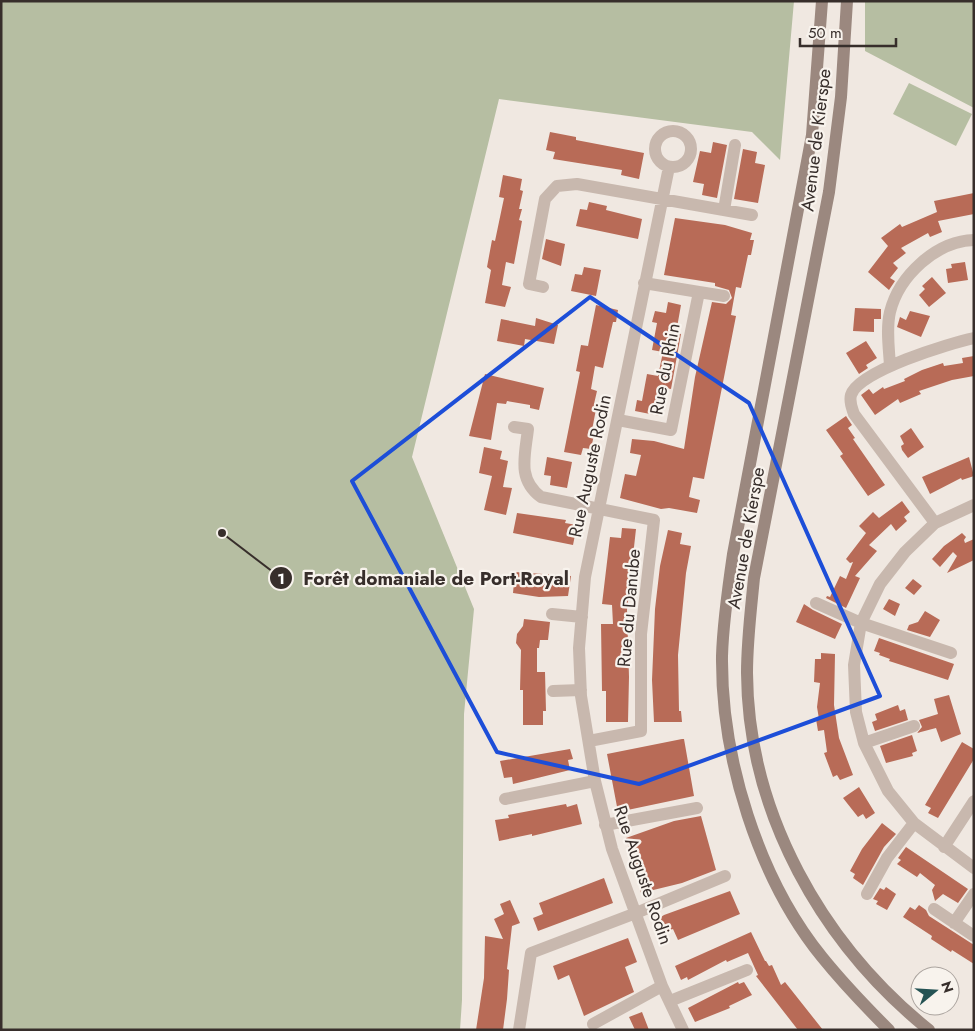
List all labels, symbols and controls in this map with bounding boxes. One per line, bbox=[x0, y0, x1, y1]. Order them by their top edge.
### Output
scale bar bbox=[800, 15, 896, 47]
text: 50 m bbox=[808, 22, 842, 44]
street label: Avenue de Kierspe bbox=[794, 67, 838, 213]
street label: Rue du Rhin bbox=[643, 321, 687, 417]
street label: Rue Auguste Rodin bbox=[562, 392, 618, 540]
street label: Avenue de Kierspe bbox=[721, 465, 771, 611]
street label: Rue du Danube bbox=[611, 548, 647, 668]
callout: Forêt domaniale de Port-Royal bbox=[268, 561, 579, 595]
text: Forêt domaniale de Port-Royal bbox=[303, 565, 569, 592]
text: 1 bbox=[277, 568, 285, 590]
street label: Rue Auguste Rodin bbox=[607, 802, 679, 948]
north arrow bbox=[910, 966, 960, 1016]
text: N bbox=[936, 979, 959, 995]

